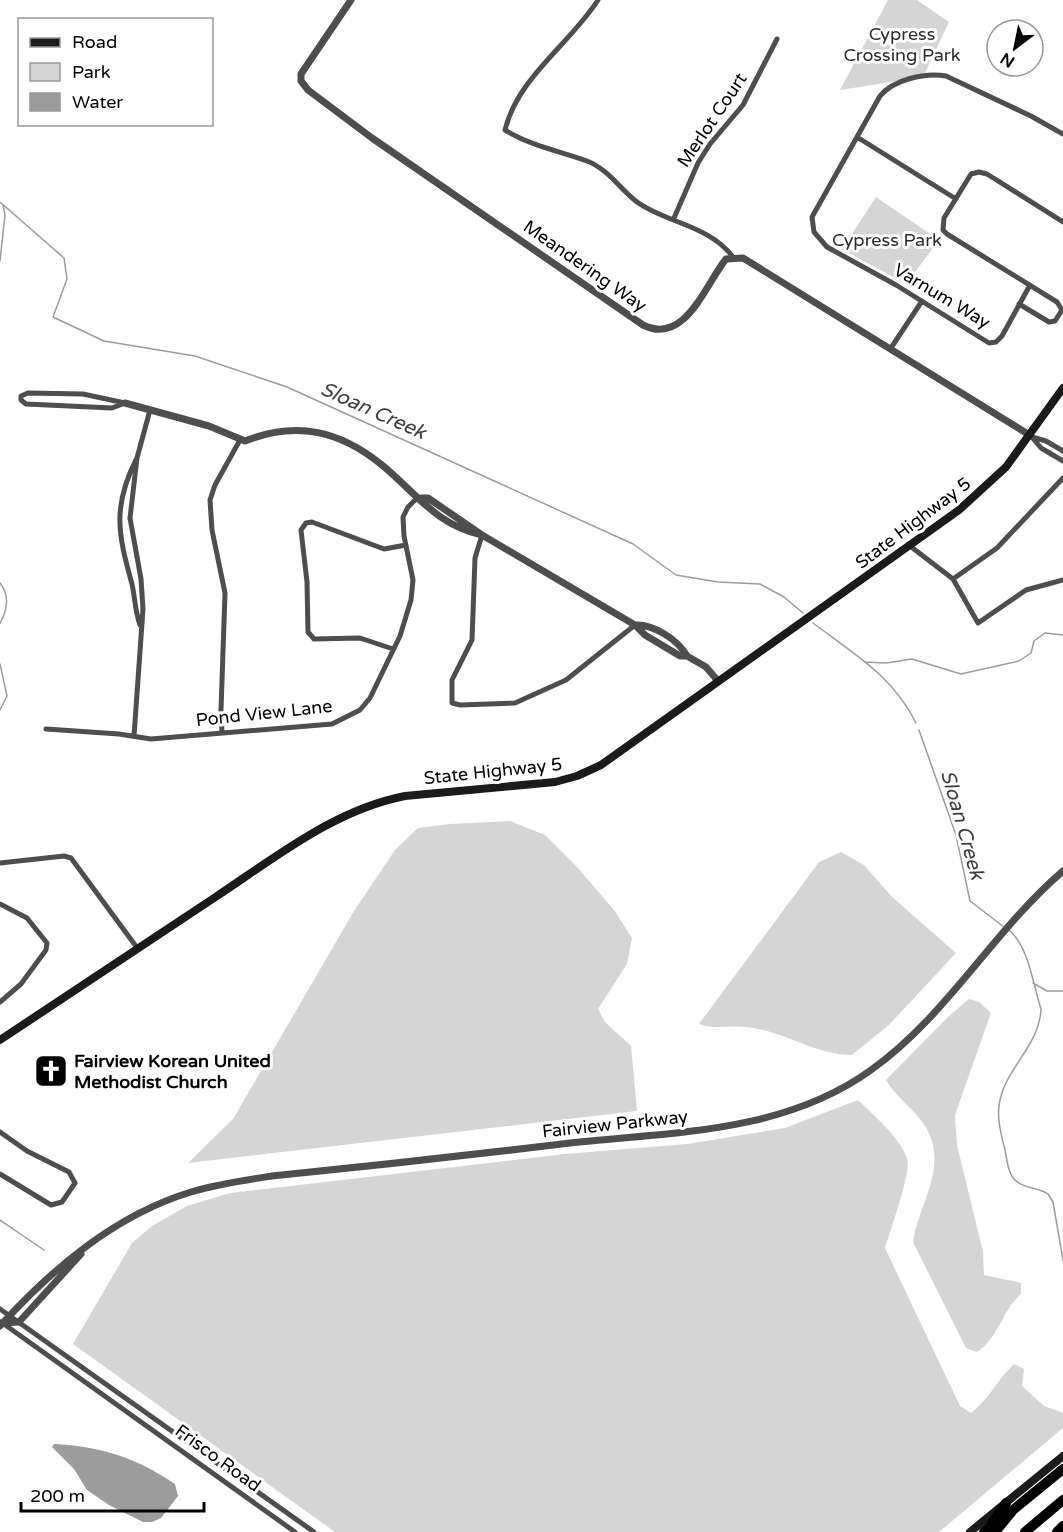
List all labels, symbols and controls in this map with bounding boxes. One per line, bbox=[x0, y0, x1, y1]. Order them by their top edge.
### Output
legend bbox=[18, 18, 213, 126]
north arrow bbox=[985, 18, 1045, 78]
park label: Cypress Crossing Park bbox=[843, 23, 961, 66]
text: Road bbox=[72, 31, 117, 53]
text: N bbox=[997, 48, 1018, 72]
text: Park bbox=[72, 61, 111, 83]
street label: Merlot Court bbox=[672, 69, 752, 171]
text: Water bbox=[72, 91, 123, 113]
street label: Meandering Way bbox=[519, 215, 651, 317]
park label: Cypress Park bbox=[832, 229, 942, 251]
street label: Varnum Way bbox=[890, 259, 995, 334]
water label: Sloan Creek bbox=[317, 377, 431, 446]
street label: State Highway 5 bbox=[851, 472, 975, 574]
street label: Pond View Lane bbox=[195, 695, 333, 731]
street label: State Highway 5 bbox=[423, 753, 563, 789]
water label: Sloan Creek bbox=[935, 768, 990, 884]
place label: Fairview Korean United Methodist Church bbox=[74, 1050, 271, 1093]
church icon: Fairview Korean United Methodist Church bbox=[33, 1053, 69, 1089]
street label: Fairview Parkway bbox=[541, 1105, 689, 1143]
street label: Frisco Road bbox=[171, 1419, 265, 1497]
scale bar bbox=[21, 1475, 204, 1513]
text: 200 m bbox=[30, 1485, 85, 1507]

